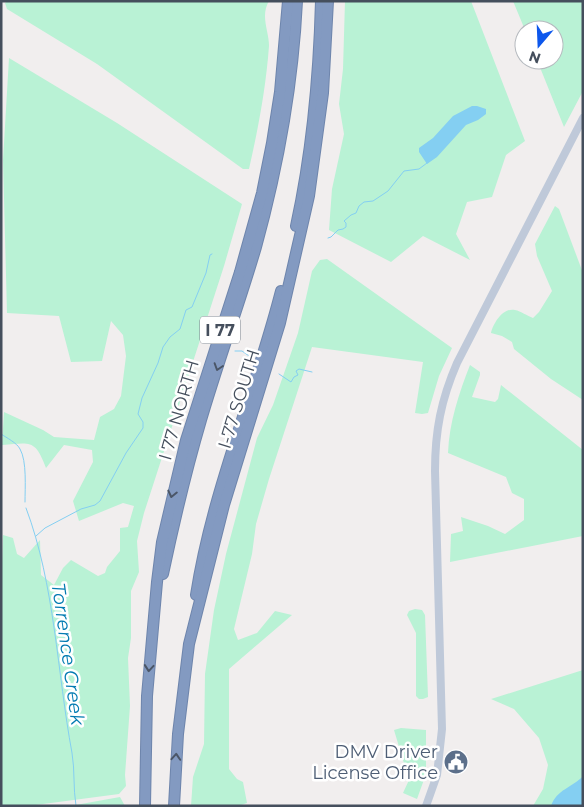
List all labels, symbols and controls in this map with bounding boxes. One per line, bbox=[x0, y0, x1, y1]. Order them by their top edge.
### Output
north arrow bbox=[514, 20, 564, 70]
text: N bbox=[526, 47, 543, 68]
road number: I 77 bbox=[200, 316, 240, 344]
street label: I-77 SOUTH bbox=[213, 346, 265, 452]
street label: I 77 NORTH bbox=[154, 357, 204, 463]
one-way arrow bbox=[213, 363, 223, 371]
one-way arrow bbox=[167, 489, 178, 498]
water label: Torrence Creek bbox=[47, 581, 89, 727]
one-way arrow bbox=[144, 664, 155, 672]
place label: DMV Driver License Office bbox=[312, 741, 438, 784]
public building icon: DMV Driver License Office bbox=[443, 749, 469, 775]
one-way arrow bbox=[171, 753, 182, 761]

